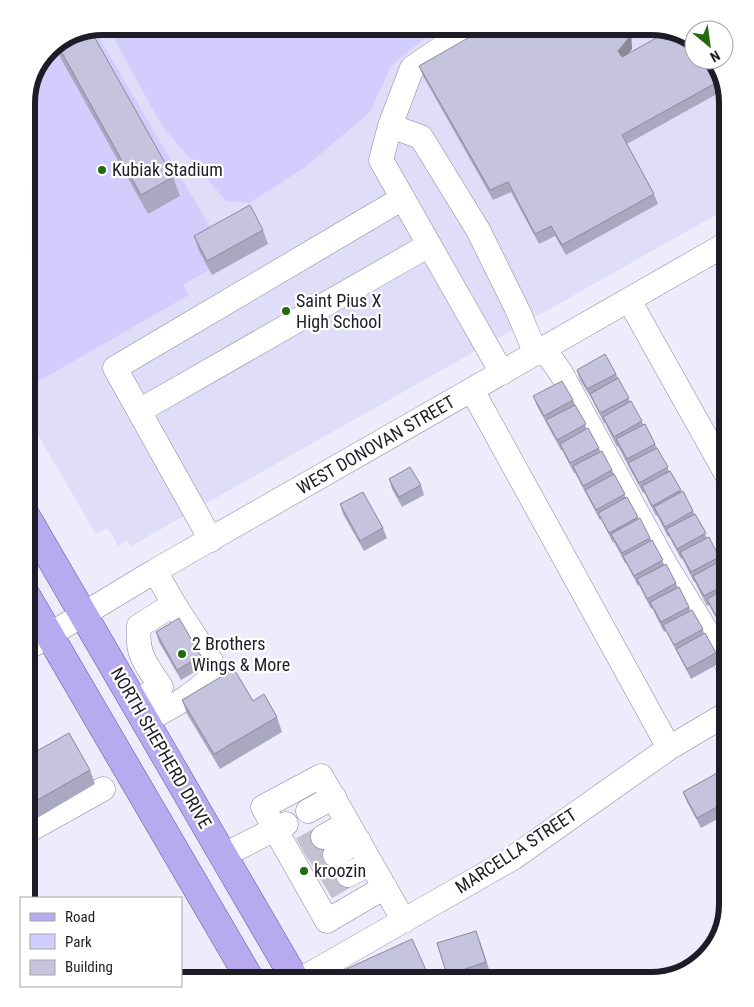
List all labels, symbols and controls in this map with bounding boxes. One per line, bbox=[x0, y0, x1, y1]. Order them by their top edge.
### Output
north arrow bbox=[684, 20, 734, 70]
text: N bbox=[708, 47, 723, 65]
place label: Kubiak Stadium bbox=[112, 159, 223, 180]
marker: Kubiak Stadium bbox=[96, 164, 108, 176]
place label: Saint Pius X High School bbox=[296, 290, 382, 332]
marker: Saint Pius X High School bbox=[280, 305, 292, 317]
street label: WEST DONOVAN STREET bbox=[293, 391, 458, 498]
place label: 2 Brothers Wings & More bbox=[192, 633, 290, 675]
marker: 2 Brothers Wings & More bbox=[176, 648, 188, 660]
street label: NORTH SHEPHERD DRIVE bbox=[107, 664, 216, 832]
street label: MARCELLA STREET bbox=[451, 804, 580, 898]
place label: kroozin bbox=[314, 860, 366, 881]
marker: kroozin bbox=[298, 865, 310, 877]
legend bbox=[20, 897, 182, 987]
text: Road bbox=[65, 908, 95, 926]
text: Park bbox=[65, 933, 92, 951]
text: Building bbox=[65, 958, 113, 976]

